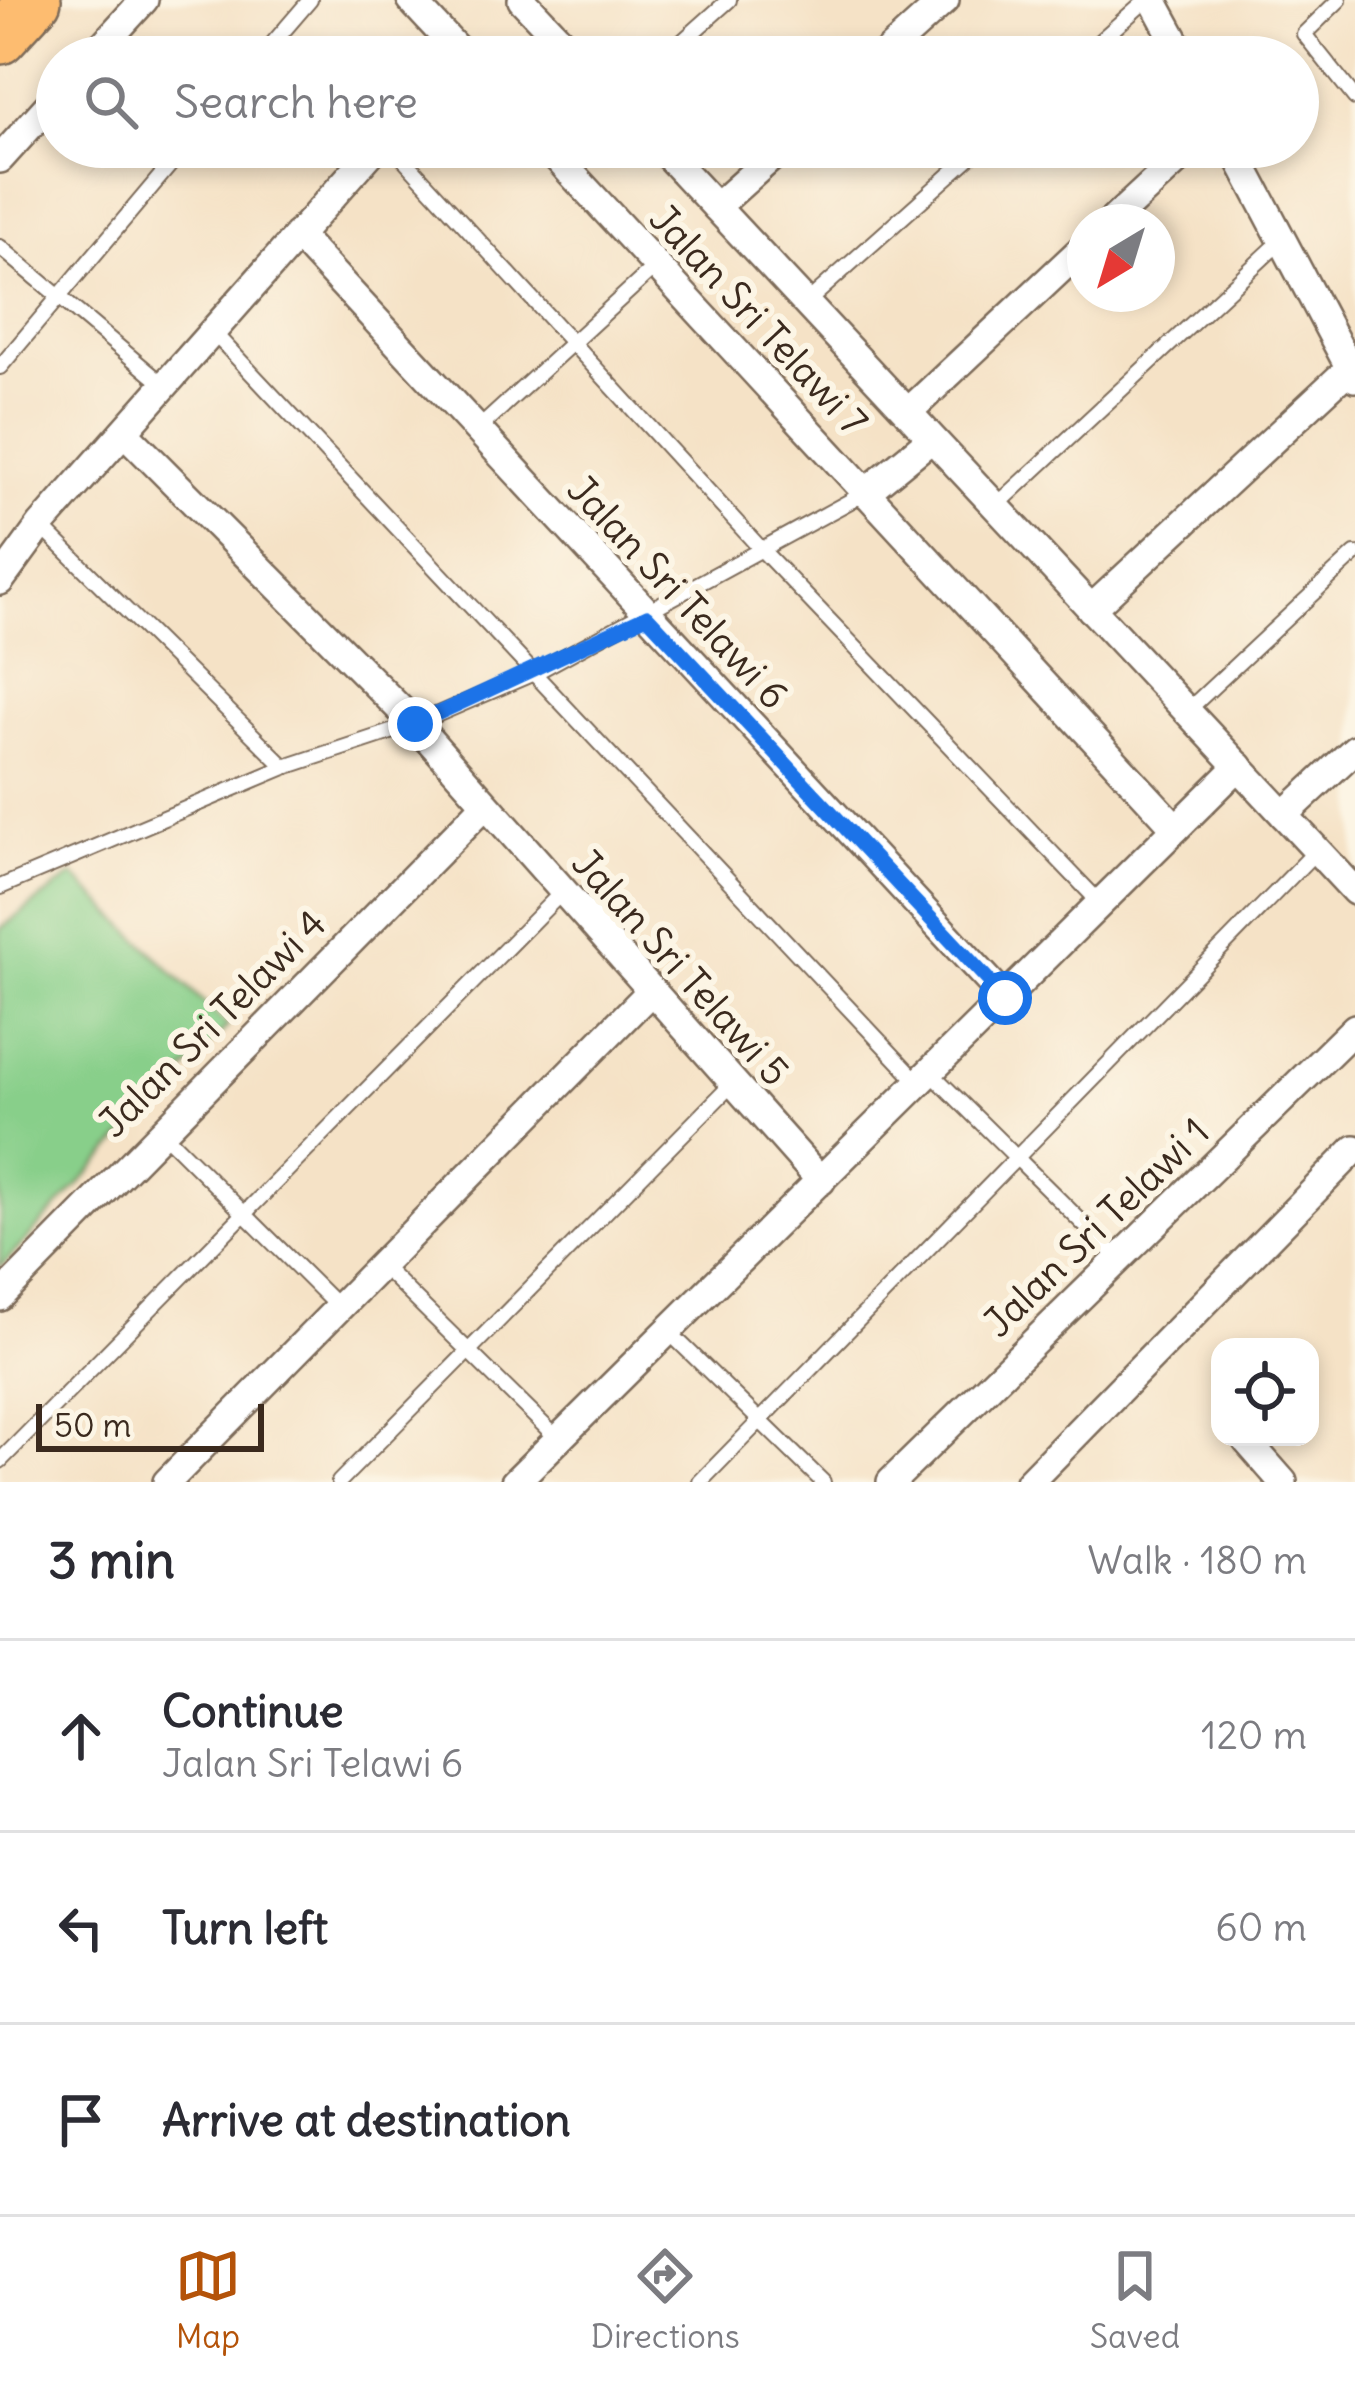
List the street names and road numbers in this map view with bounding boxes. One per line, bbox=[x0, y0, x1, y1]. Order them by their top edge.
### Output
street label: Jalan Sri Telawi 7 bbox=[639, 195, 878, 446]
street label: Jalan Sri Telawi 6 bbox=[557, 465, 798, 719]
street label: Jalan Sri Telawi 5 bbox=[562, 839, 800, 1096]
street label: Jalan Sri Telawi 4 bbox=[88, 899, 336, 1147]
street label: Jalan Sri Telawi 1 bbox=[973, 1108, 1219, 1347]

